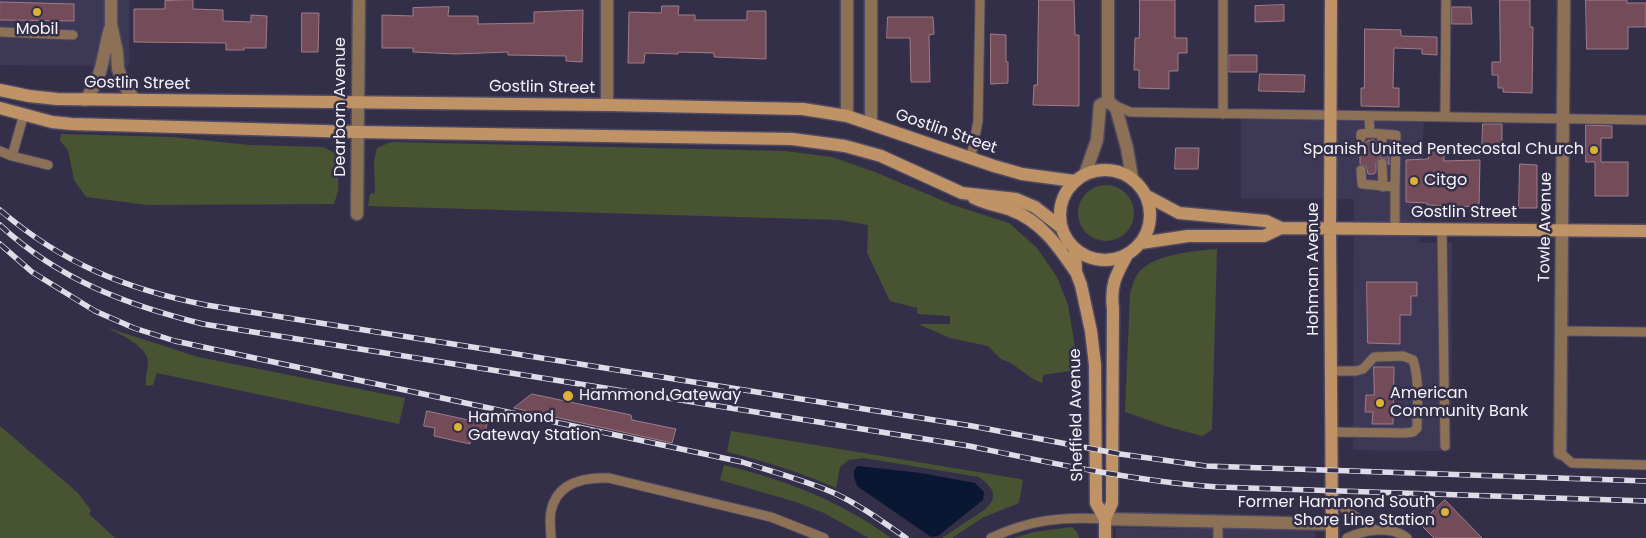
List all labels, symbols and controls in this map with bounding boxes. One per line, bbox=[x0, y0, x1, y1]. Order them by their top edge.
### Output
marker: Mobil bbox=[31, 6, 43, 18]
place label: Mobil bbox=[16, 20, 58, 40]
street label: Dearborn Avenue bbox=[331, 37, 351, 177]
street label: Gostlin Street bbox=[84, 73, 190, 95]
street label: Gostlin Street bbox=[489, 77, 595, 99]
street label: Gostlin Street bbox=[893, 106, 999, 158]
place label: Spanish United Pentecostal Church bbox=[1303, 140, 1584, 160]
marker: Spanish United Pentecostal Church bbox=[1588, 144, 1600, 156]
place label: Citgo bbox=[1424, 171, 1467, 191]
street label: Towle Avenue bbox=[1535, 172, 1557, 282]
marker: Citgo bbox=[1408, 175, 1420, 187]
street label: Hohman Avenue bbox=[1304, 202, 1324, 336]
street label: Gostlin Street bbox=[1411, 203, 1517, 223]
street label: Sheffield Avenue bbox=[1066, 348, 1088, 482]
place label: American Community Bank bbox=[1390, 384, 1528, 422]
place label: Hammond Gateway bbox=[579, 386, 741, 406]
marker: Hammond Gateway bbox=[561, 389, 575, 403]
marker: American Community Bank bbox=[1374, 397, 1386, 409]
place label: Hammond Gateway Station bbox=[468, 408, 600, 446]
marker: Hammond Gateway Station bbox=[452, 421, 464, 433]
place label: Former Hammond South Shore Line Station bbox=[1238, 493, 1435, 531]
marker: Former Hammond South Shore Line Station bbox=[1439, 506, 1451, 518]

